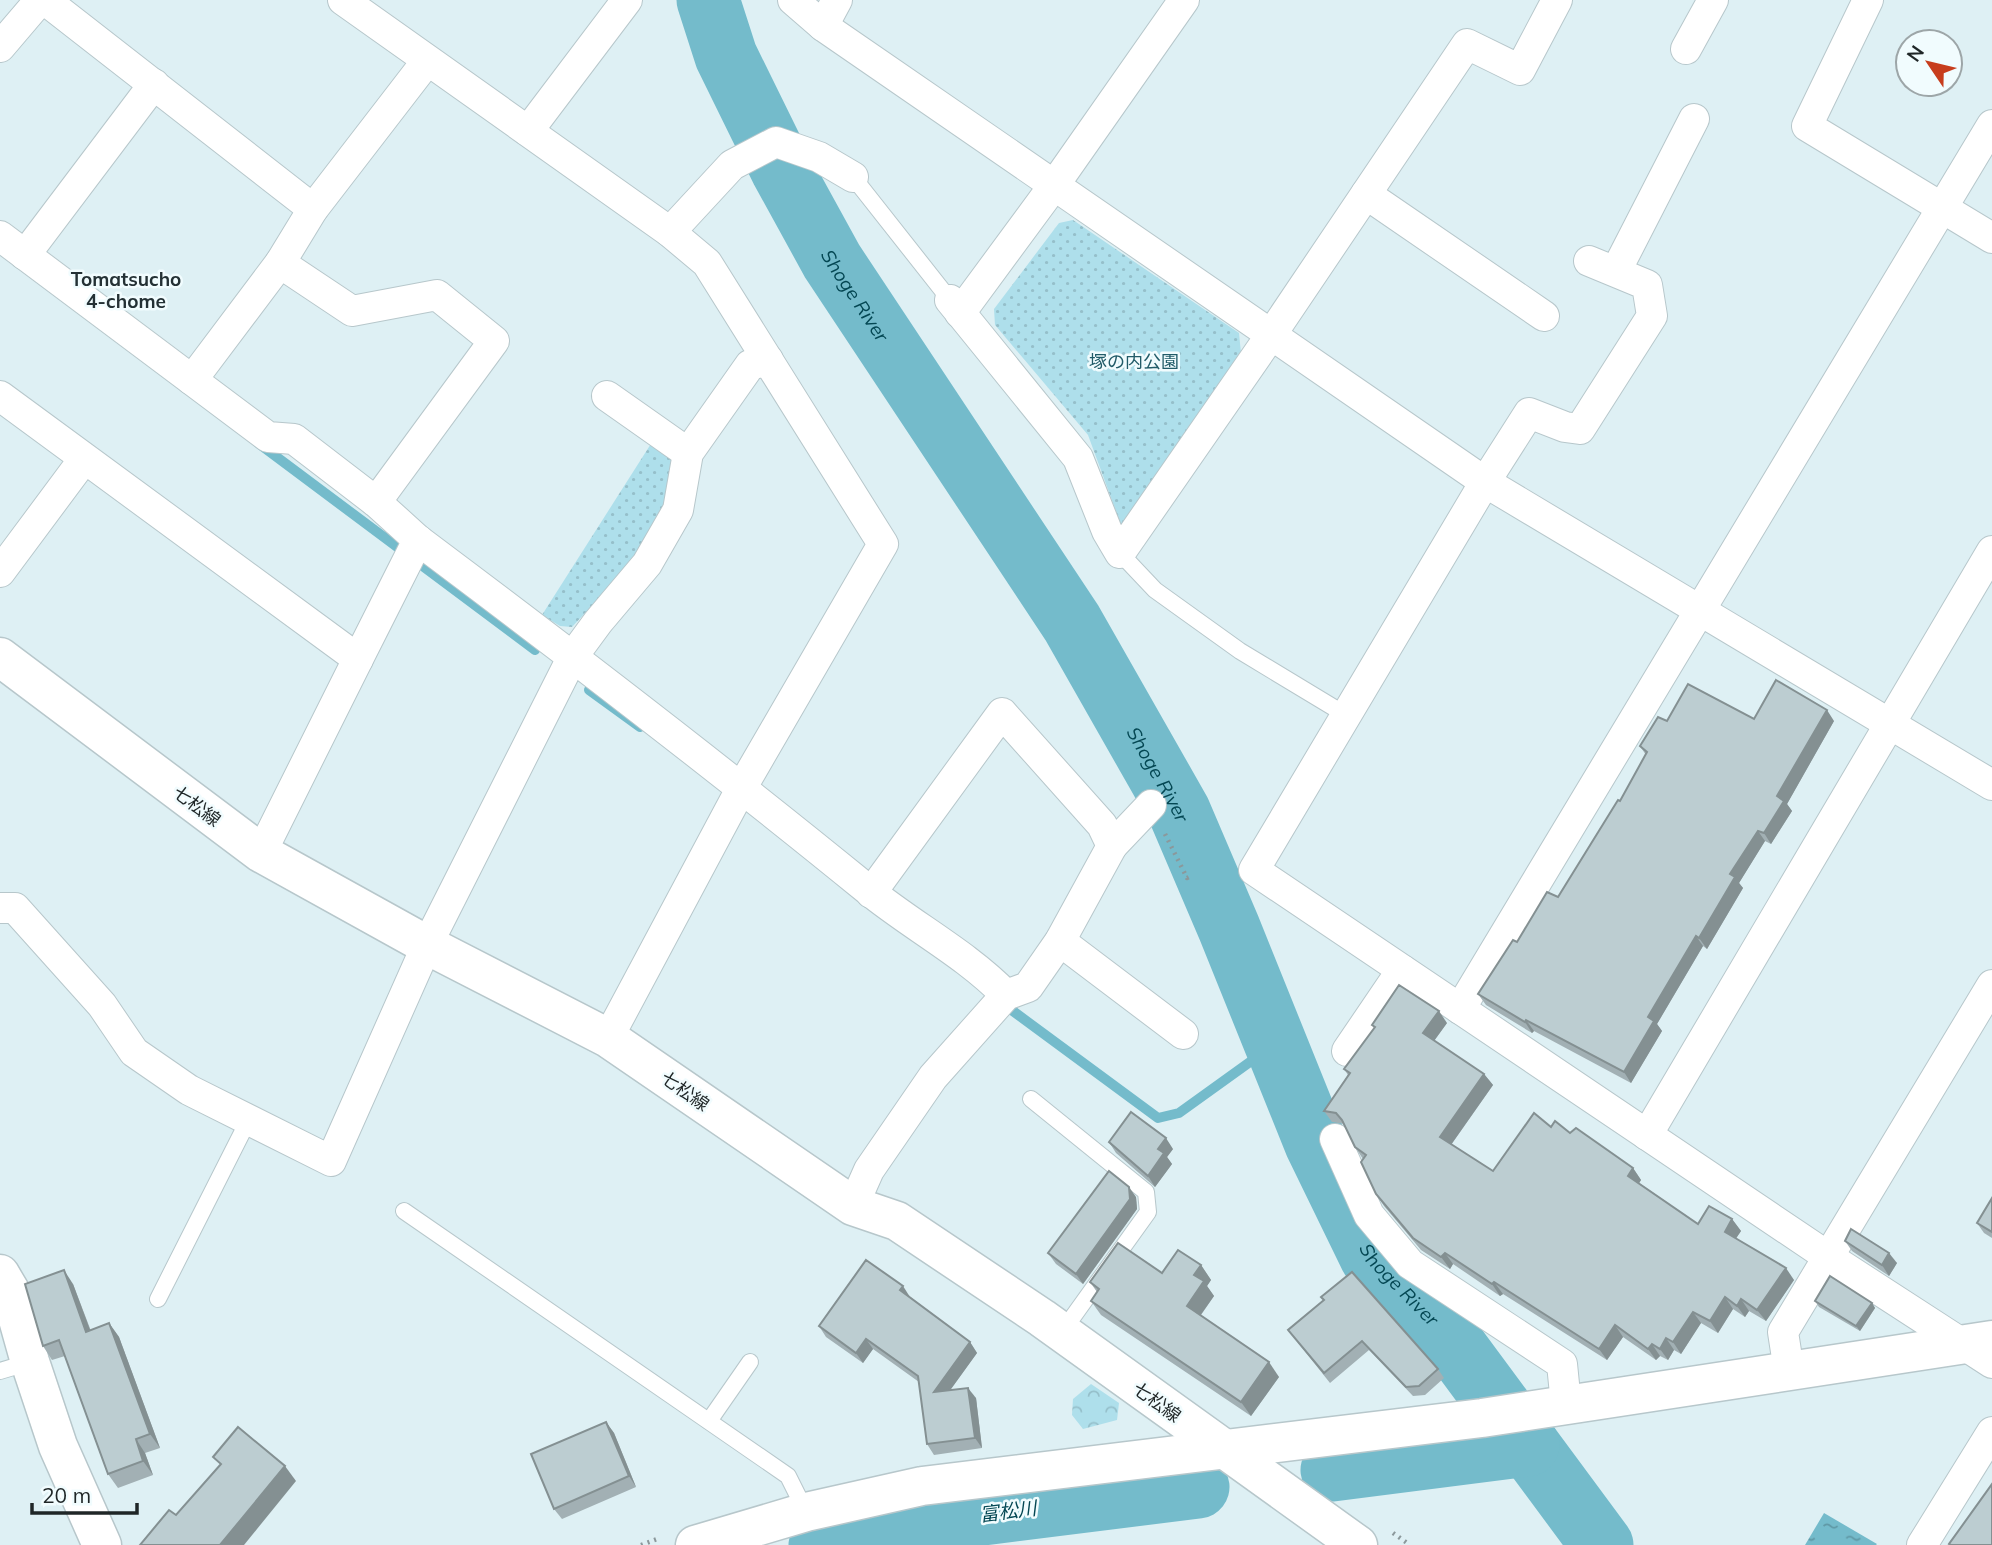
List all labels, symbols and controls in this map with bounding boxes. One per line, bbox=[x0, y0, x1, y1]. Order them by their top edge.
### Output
north arrow bbox=[1894, 28, 1964, 98]
text: N bbox=[1901, 40, 1929, 66]
water label: Shoge River bbox=[816, 245, 895, 347]
district label: Tomatsucho 4-chome bbox=[71, 267, 181, 313]
park label: 塚の内公園 bbox=[1089, 350, 1179, 373]
water label: Shoge River bbox=[1122, 722, 1195, 826]
street label: 七松線 bbox=[169, 781, 225, 831]
street label: 七松線 bbox=[656, 1066, 714, 1116]
water label: Shoge River bbox=[1354, 1239, 1445, 1331]
street label: 七松線 bbox=[1128, 1377, 1186, 1427]
scale bar bbox=[32, 1472, 136, 1516]
text: 20 m bbox=[42, 1482, 91, 1508]
water label: 富松川 bbox=[978, 1495, 1040, 1526]

